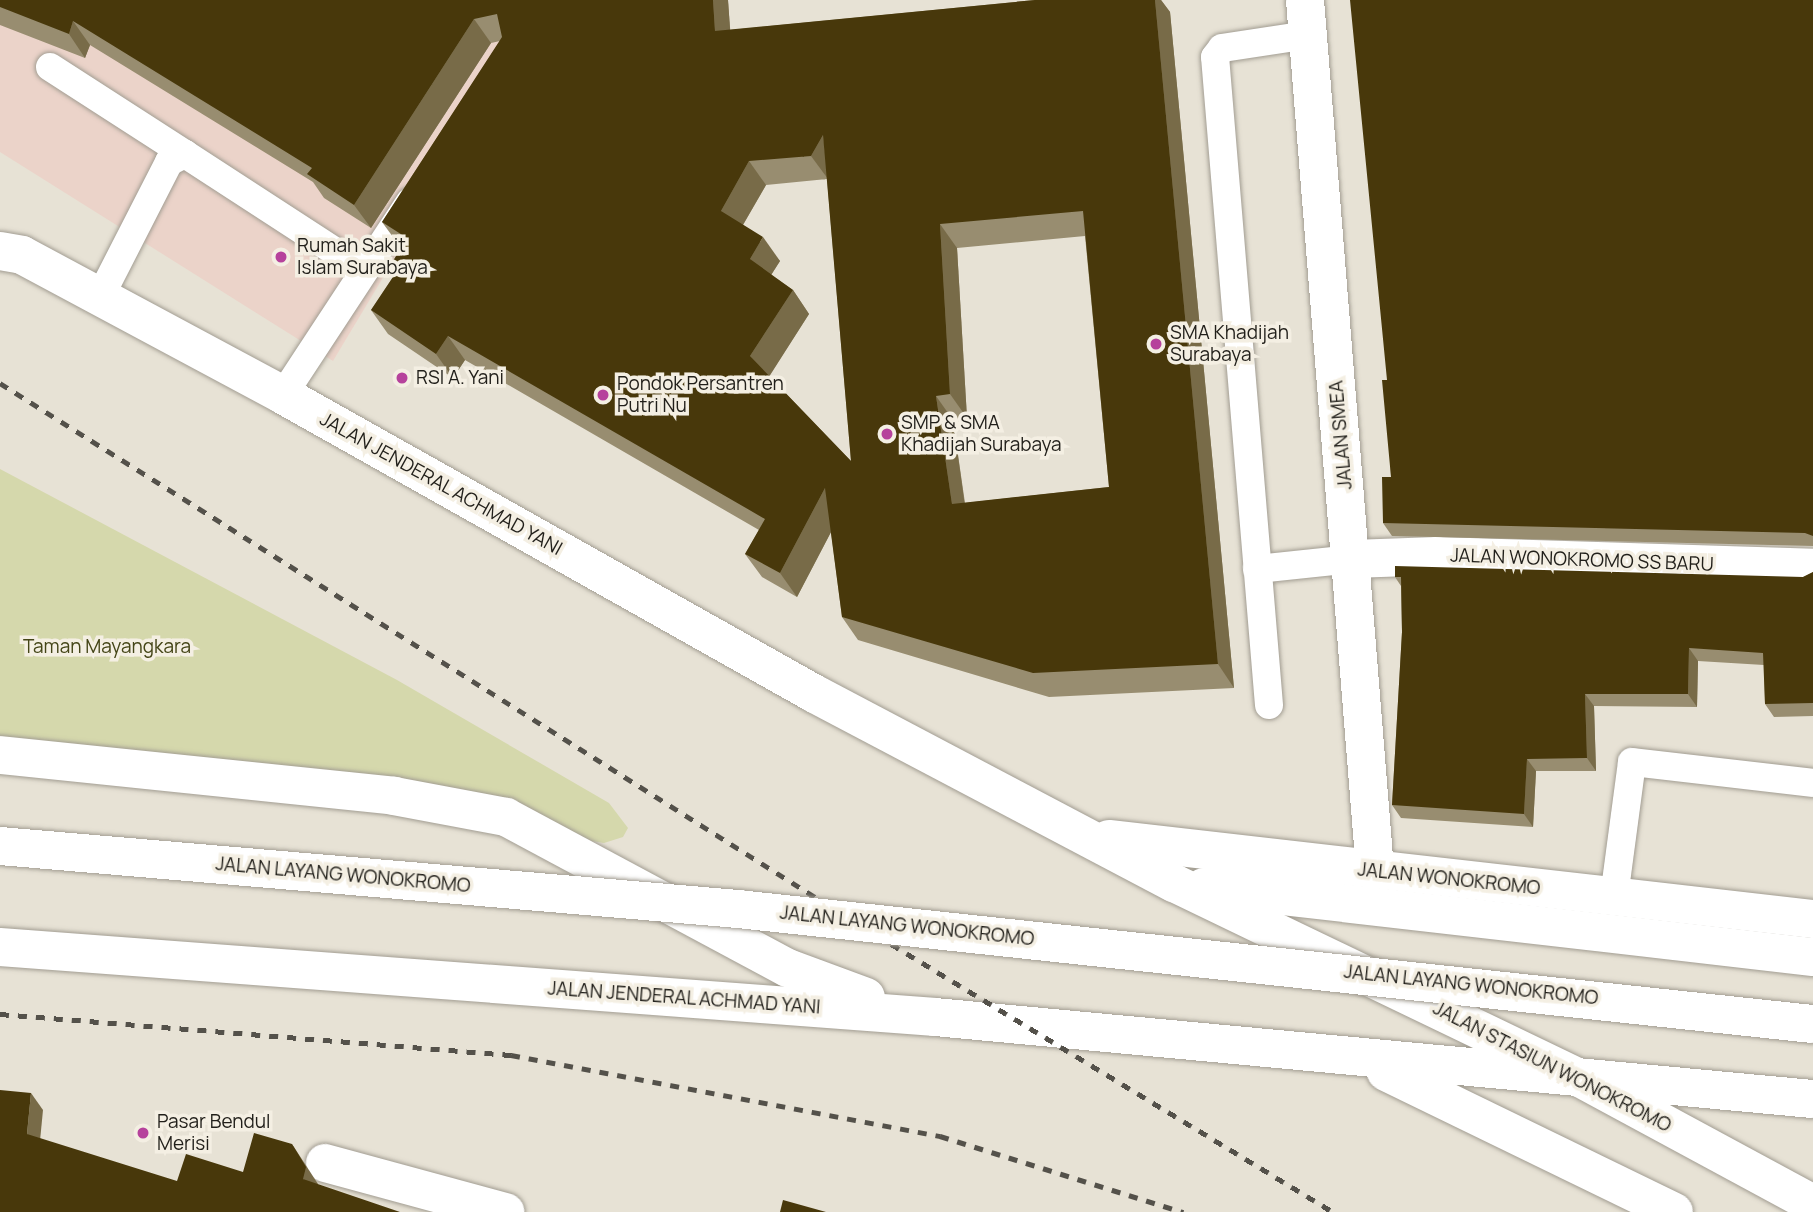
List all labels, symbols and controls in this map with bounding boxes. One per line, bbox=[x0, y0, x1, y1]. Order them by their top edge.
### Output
place label: Rumah Sakit Islam Surabaya bbox=[297, 235, 428, 279]
marker: Rumah Sakit Islam Surabaya bbox=[271, 247, 291, 267]
place label: SMA Khadijah Surabaya bbox=[1170, 322, 1289, 366]
marker: SMA Khadijah Surabaya bbox=[1148, 336, 1164, 352]
place label: RSI A. Yani bbox=[416, 367, 504, 389]
marker: RSI A. Yani bbox=[394, 370, 410, 386]
place label: Pondok Persantren Putri Nu bbox=[617, 373, 784, 417]
street label: JALAN SMEA bbox=[1325, 379, 1357, 491]
marker: Pondok Persantren Putri Nu bbox=[595, 387, 611, 403]
street label: JALAN JENDERAL ACHMAD YANI bbox=[316, 408, 566, 560]
place label: SMP & SMA Khadijah Surabaya bbox=[901, 412, 1062, 456]
marker: SMP & SMA Khadijah Surabaya bbox=[879, 426, 895, 442]
street label: JALAN WONOKROMO SS BARU bbox=[1450, 544, 1714, 576]
park label: Taman Mayangkara bbox=[23, 636, 191, 658]
street label: JALAN LAYANG WONOKROMO bbox=[215, 853, 471, 897]
street label: JALAN WONOKROMO bbox=[1357, 858, 1541, 900]
street label: JALAN LAYANG WONOKROMO bbox=[779, 901, 1035, 951]
street label: JALAN LAYANG WONOKROMO bbox=[1343, 960, 1599, 1010]
street label: JALAN JENDERAL ACHMAD YANI bbox=[546, 977, 822, 1019]
street label: JALAN STASIUN WONOKROMO bbox=[1429, 997, 1675, 1137]
place label: Pasar Bendul Merisi bbox=[157, 1111, 270, 1155]
marker: Pasar Bendul Merisi bbox=[135, 1125, 151, 1141]

